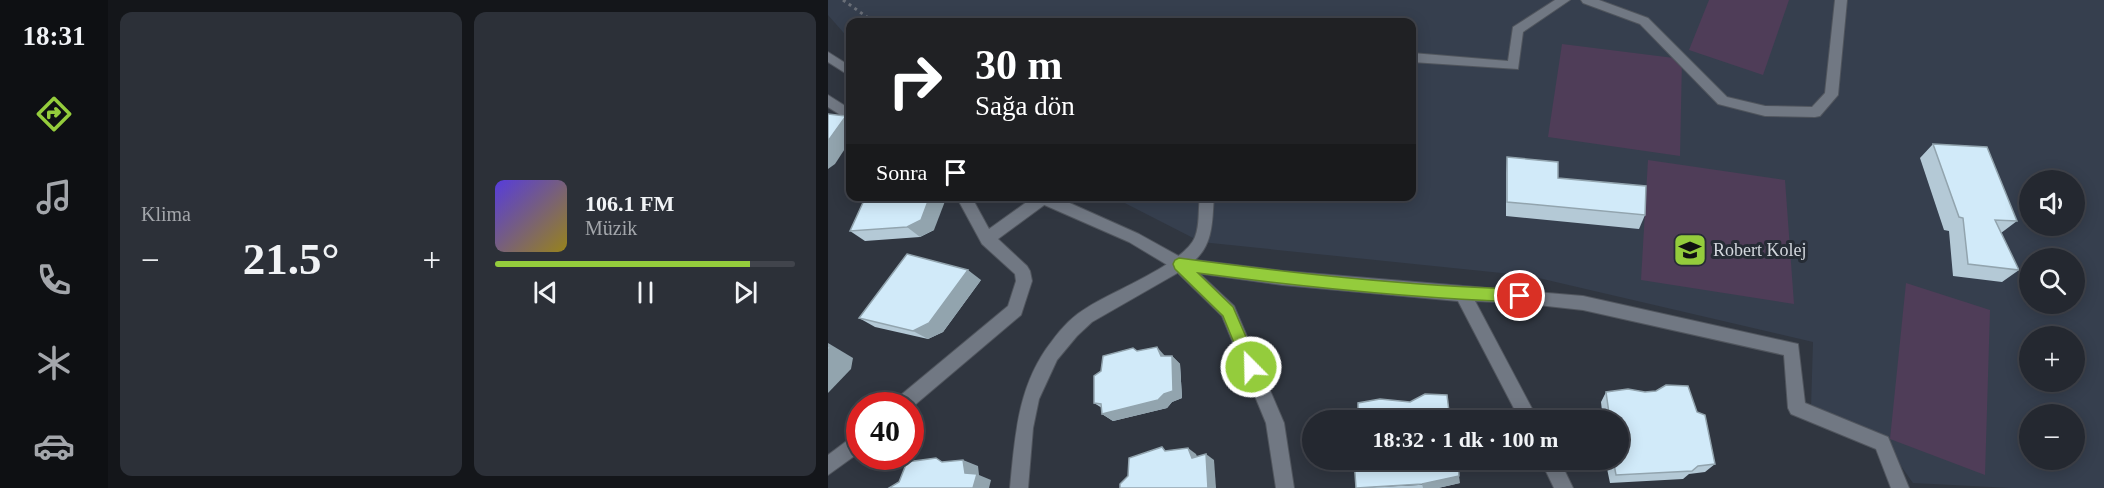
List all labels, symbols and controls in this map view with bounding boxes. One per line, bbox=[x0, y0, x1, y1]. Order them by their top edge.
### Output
text: 18:31 bbox=[23, 21, 86, 51]
icon: right bbox=[876, 42, 954, 120]
text: 30 m bbox=[975, 42, 1063, 88]
text: Sağa dön bbox=[975, 91, 1075, 121]
icon: directions bbox=[33, 93, 75, 135]
icon: arrive bbox=[939, 156, 972, 189]
text: Sonra bbox=[876, 160, 927, 185]
map controls bbox=[2019, 170, 2085, 470]
button: sound bbox=[2019, 170, 2085, 236]
icon: music bbox=[33, 176, 75, 218]
text: 106.1 FM bbox=[585, 191, 674, 216]
text: Klima bbox=[141, 203, 191, 225]
text: Müzik bbox=[585, 217, 637, 239]
school or university icon: Robert Kolej bbox=[1672, 232, 1708, 268]
text: 21.5° bbox=[243, 234, 339, 284]
place label: Robert Kolej bbox=[1713, 240, 1806, 260]
text: − bbox=[141, 242, 160, 278]
text: + bbox=[422, 242, 441, 278]
button: search bbox=[2019, 248, 2085, 314]
icon: phone bbox=[33, 259, 75, 301]
pin bbox=[1494, 270, 1545, 321]
icon: previous bbox=[529, 276, 562, 309]
icon: pause bbox=[629, 276, 662, 309]
icon: next bbox=[729, 276, 762, 309]
icon: arrive bbox=[1503, 279, 1536, 312]
button: + bbox=[2019, 326, 2085, 392]
position arrow bbox=[1219, 335, 1283, 399]
icon: climate bbox=[33, 342, 75, 384]
speed limit sign: 40 bbox=[846, 392, 924, 470]
button: − bbox=[2019, 404, 2085, 470]
icon: car bbox=[33, 425, 75, 467]
text: 18:32 · 1 dk · 100 m bbox=[1373, 427, 1558, 452]

